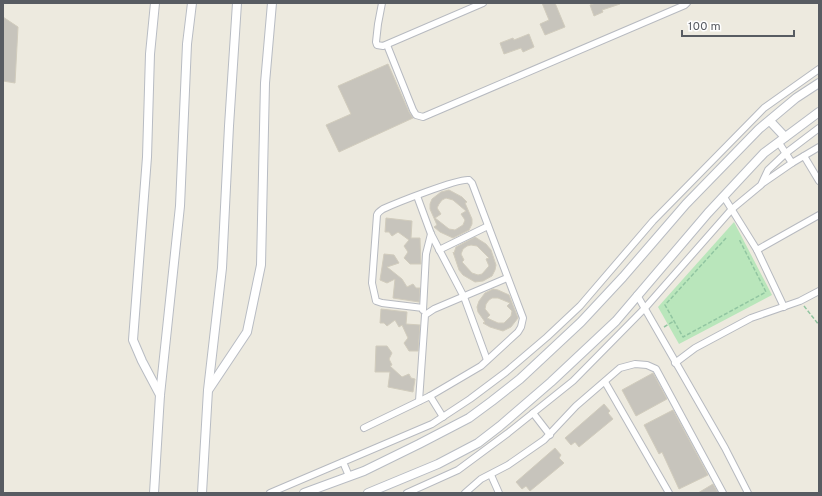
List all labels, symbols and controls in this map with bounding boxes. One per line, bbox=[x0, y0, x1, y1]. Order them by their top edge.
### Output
scale bar bbox=[682, 12, 794, 38]
text: 100 m bbox=[688, 19, 721, 35]

